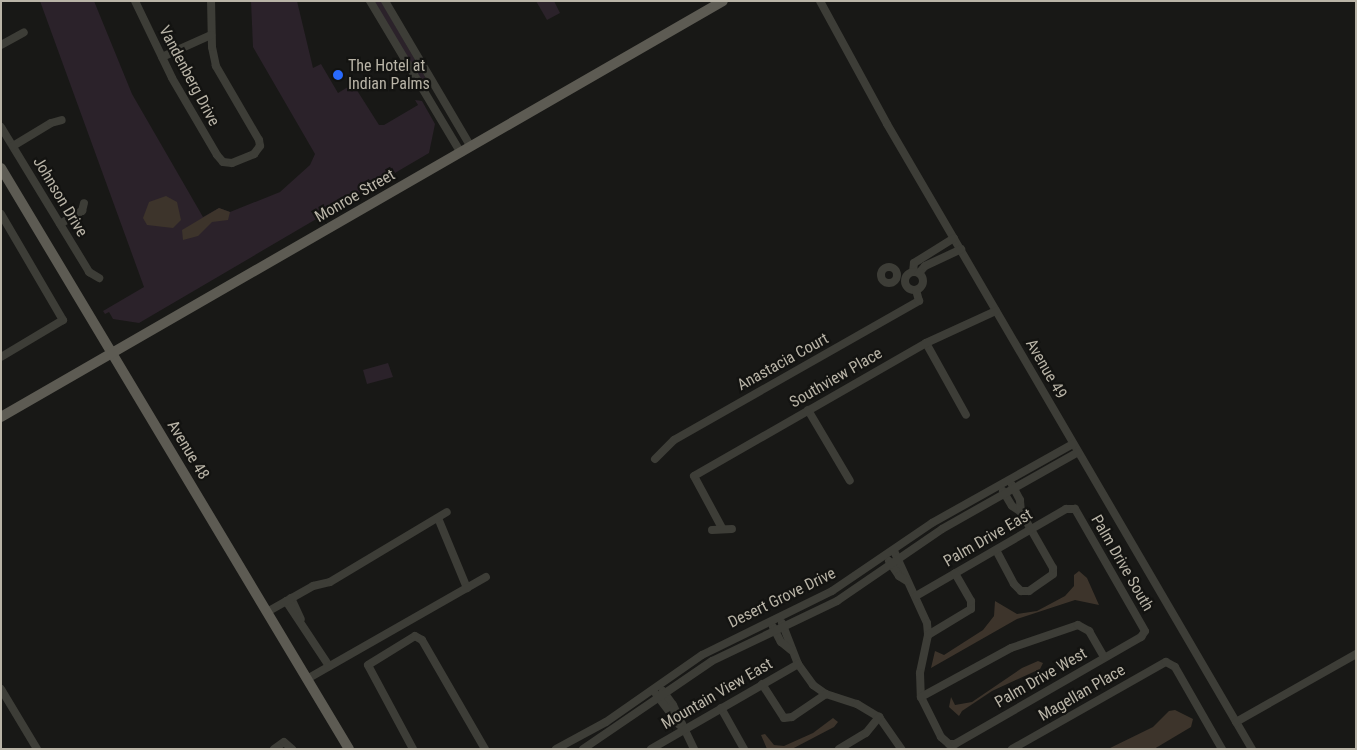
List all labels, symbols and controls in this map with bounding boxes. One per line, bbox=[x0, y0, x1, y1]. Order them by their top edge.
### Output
street label: Vandenberg Drive bbox=[155, 23, 223, 129]
place label: The Hotel at Indian Palms bbox=[348, 56, 430, 94]
marker: The Hotel at Indian Palms bbox=[332, 69, 344, 81]
street label: Johnson Drive bbox=[29, 154, 91, 240]
street label: Monroe Street bbox=[312, 165, 398, 227]
street label: Anastacia Court bbox=[734, 329, 832, 395]
street label: Avenue 49 bbox=[1021, 336, 1071, 402]
street label: Southview Place bbox=[786, 344, 886, 412]
street label: Avenue 48 bbox=[163, 417, 213, 483]
street label: Palm Drive East bbox=[940, 505, 1036, 571]
street label: Palm Drive South bbox=[1087, 511, 1157, 615]
street label: Desert Grove Drive bbox=[725, 564, 839, 632]
street label: Palm Drive West bbox=[992, 644, 1090, 712]
street label: Mountain View East bbox=[658, 654, 776, 734]
street label: Magellan Place bbox=[1035, 661, 1129, 725]

